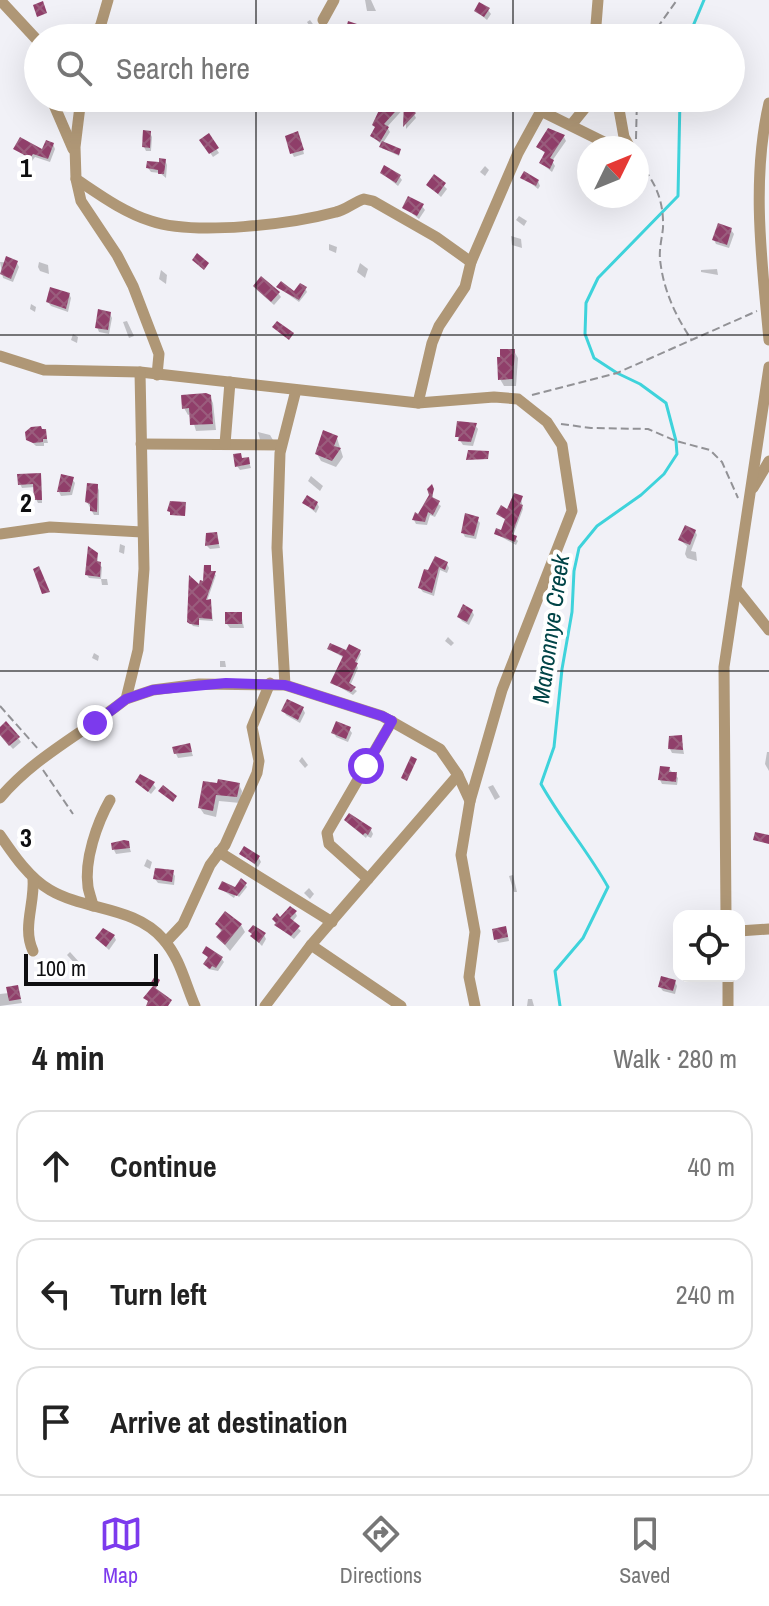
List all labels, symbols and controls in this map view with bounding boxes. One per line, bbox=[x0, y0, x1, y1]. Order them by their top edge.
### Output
search box bbox=[24, 24, 745, 112]
icon: search bbox=[52, 46, 96, 90]
text: Search here bbox=[116, 48, 250, 88]
north arrow bbox=[577, 136, 649, 208]
text: 1 bbox=[20, 150, 32, 185]
text: 2 bbox=[20, 485, 32, 520]
water label: Manonnye Creek bbox=[524, 551, 576, 705]
route end bbox=[77, 705, 113, 741]
route start bbox=[348, 748, 384, 784]
text: 3 bbox=[20, 820, 32, 855]
map controls bbox=[673, 910, 745, 982]
button: locate bbox=[673, 910, 745, 982]
scale bar bbox=[24, 950, 158, 986]
text: 100 m bbox=[36, 953, 86, 983]
text: 4 min bbox=[32, 1035, 105, 1081]
text: Walk · 280 m bbox=[613, 1041, 737, 1076]
icon: ahead bbox=[34, 1144, 78, 1188]
text: Continue bbox=[110, 1146, 217, 1186]
text: 40 m bbox=[688, 1149, 735, 1184]
icon: left bbox=[34, 1272, 78, 1316]
text: Turn left bbox=[110, 1274, 207, 1314]
text: 240 m bbox=[676, 1277, 735, 1312]
icon: arrive bbox=[34, 1400, 78, 1444]
text: Arrive at destination bbox=[110, 1402, 348, 1442]
tab: Map bbox=[99, 1512, 143, 1590]
tab: Directions bbox=[340, 1512, 422, 1590]
tab: Saved bbox=[619, 1512, 670, 1590]

